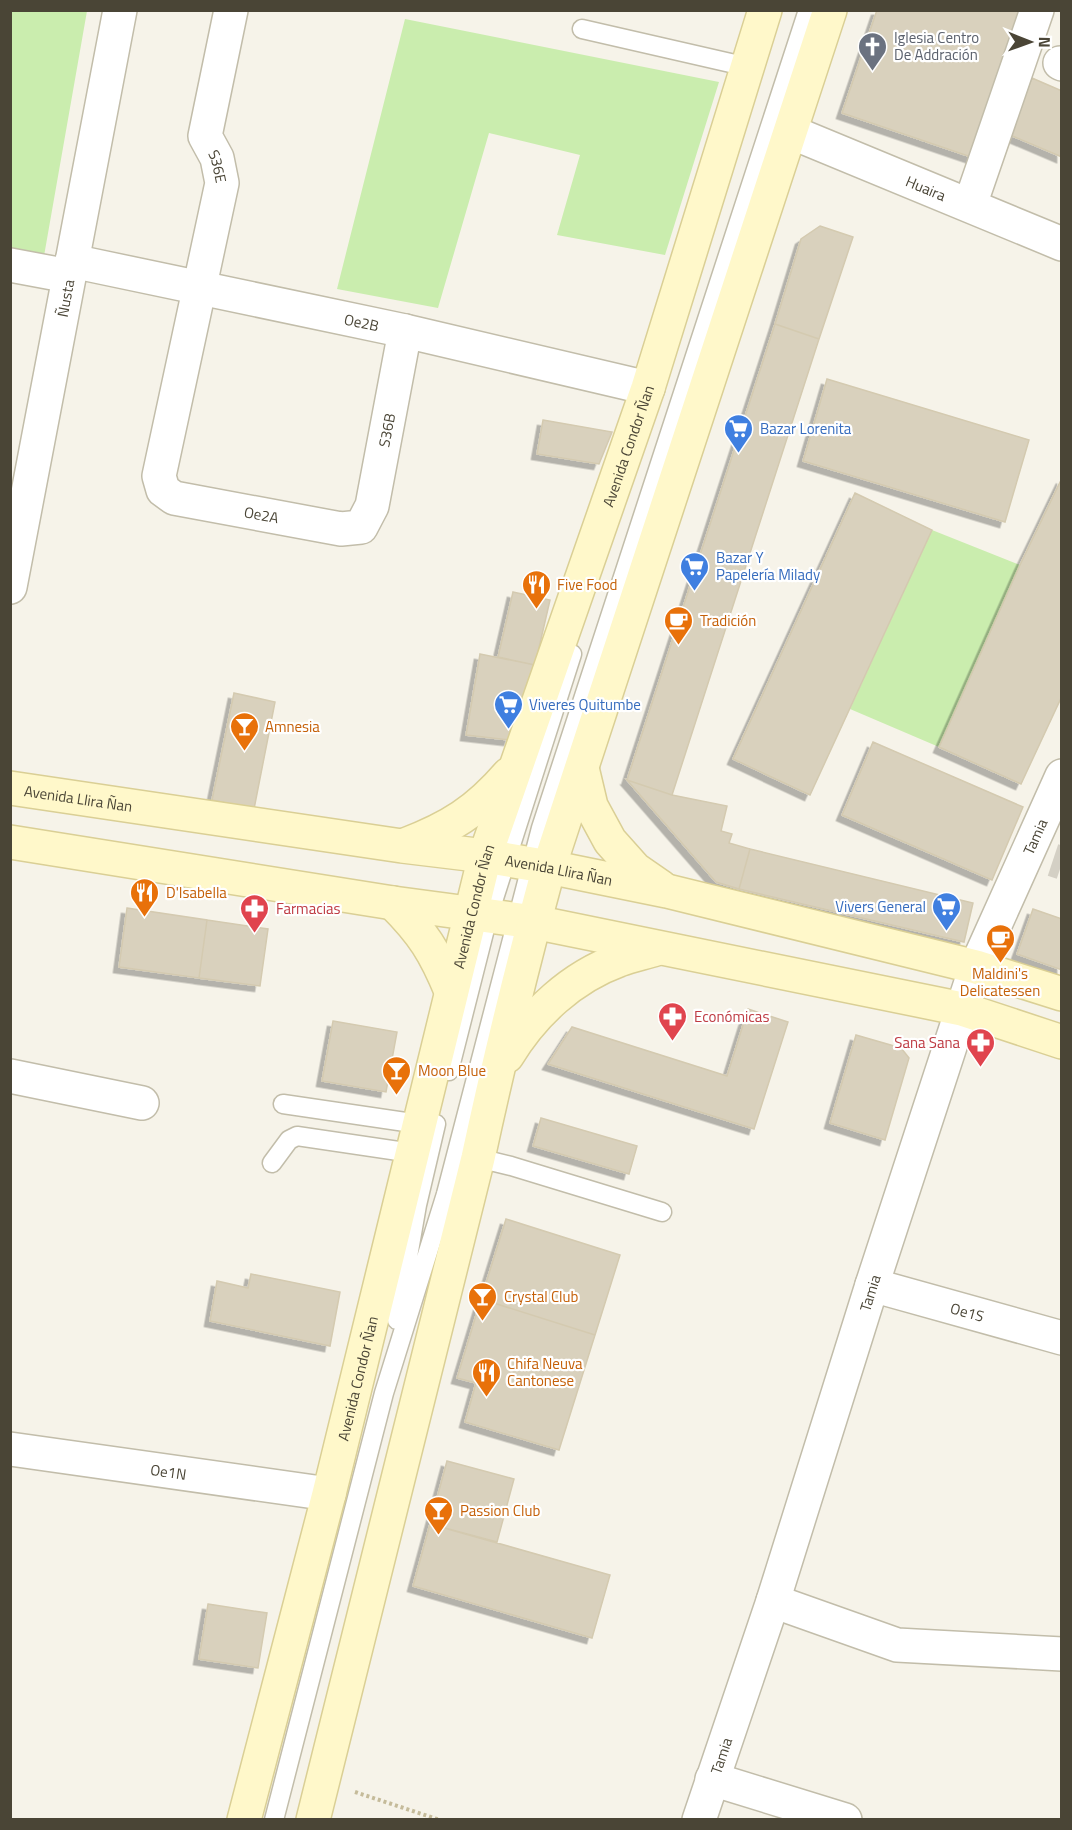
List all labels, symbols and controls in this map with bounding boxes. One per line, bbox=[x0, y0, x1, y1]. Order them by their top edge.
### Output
north arrow bbox=[1000, 12, 1060, 72]
place label: Iglesia Centro De Addración bbox=[894, 26, 979, 66]
church icon: Iglesia Centro De Addración bbox=[857, 30, 889, 72]
text: N bbox=[1033, 37, 1057, 48]
street label: S36E bbox=[203, 145, 233, 185]
street label: Huaira bbox=[902, 169, 950, 207]
street label: Ñusta bbox=[50, 277, 80, 319]
street label: Oe2B bbox=[342, 307, 381, 337]
street label: Avenida Condor Ñan bbox=[596, 382, 660, 510]
street label: S36B bbox=[372, 411, 401, 449]
supermarket icon: Bazar Lorenita bbox=[723, 412, 755, 454]
place label: Bazar Lorenita bbox=[760, 417, 852, 440]
street label: Oe2A bbox=[242, 500, 281, 529]
place label: Bazar Y Papelería Milady bbox=[716, 546, 820, 586]
supermarket icon: Bazar Y Papelería Milady bbox=[679, 550, 711, 592]
restaurant icon: Five Food bbox=[520, 568, 552, 610]
place label: Five Food bbox=[557, 573, 618, 596]
cafe icon: Tradición bbox=[663, 604, 695, 646]
place label: Tradición bbox=[700, 609, 756, 632]
supermarket icon: Viveres Quitumbe bbox=[492, 688, 524, 730]
place label: Viveres Quitumbe bbox=[529, 693, 641, 716]
bar icon: Amnesia bbox=[228, 710, 260, 752]
place label: Amnesia bbox=[265, 715, 320, 738]
street label: Avenida Llira Ñan bbox=[23, 779, 134, 817]
street label: Tamia bbox=[1017, 814, 1053, 858]
street label: Avenida Condor Ñan bbox=[446, 841, 500, 971]
street label: Avenida Llira Ñan bbox=[503, 848, 615, 891]
restaurant icon: D'Isabella bbox=[129, 876, 161, 918]
place label: D'Isabella bbox=[166, 881, 227, 904]
supermarket icon: Vivers General bbox=[931, 890, 963, 932]
pharmacy icon: Farmacias bbox=[239, 892, 271, 934]
place label: Vivers General bbox=[835, 895, 926, 918]
place label: Farmacias bbox=[276, 897, 340, 920]
cafe icon: Maldini's Delicatessen bbox=[984, 922, 1016, 964]
place label: Maldini's Delicatessen bbox=[960, 962, 1040, 1002]
pharmacy icon: Económicas bbox=[657, 1000, 689, 1042]
place label: Económicas bbox=[694, 1005, 769, 1028]
pharmacy icon: Sana Sana bbox=[965, 1026, 997, 1068]
place label: Sana Sana bbox=[894, 1031, 960, 1054]
bar icon: Moon Blue bbox=[381, 1054, 413, 1096]
place label: Moon Blue bbox=[418, 1059, 486, 1082]
street label: Tamia bbox=[853, 1271, 886, 1314]
bar icon: Crystal Club bbox=[467, 1280, 499, 1322]
place label: Crystal Club bbox=[504, 1285, 579, 1308]
street label: Oe1S bbox=[948, 1296, 987, 1327]
street label: Avenida Condor Ñan bbox=[331, 1314, 384, 1443]
place label: Chifa Neuva Cantonese bbox=[507, 1352, 583, 1392]
restaurant icon: Chifa Neuva Cantonese bbox=[470, 1356, 502, 1398]
street label: Oe1N bbox=[149, 1457, 188, 1485]
bar icon: Passion Club bbox=[423, 1494, 455, 1536]
place label: Passion Club bbox=[460, 1499, 540, 1522]
street label: Tamia bbox=[704, 1734, 738, 1777]

